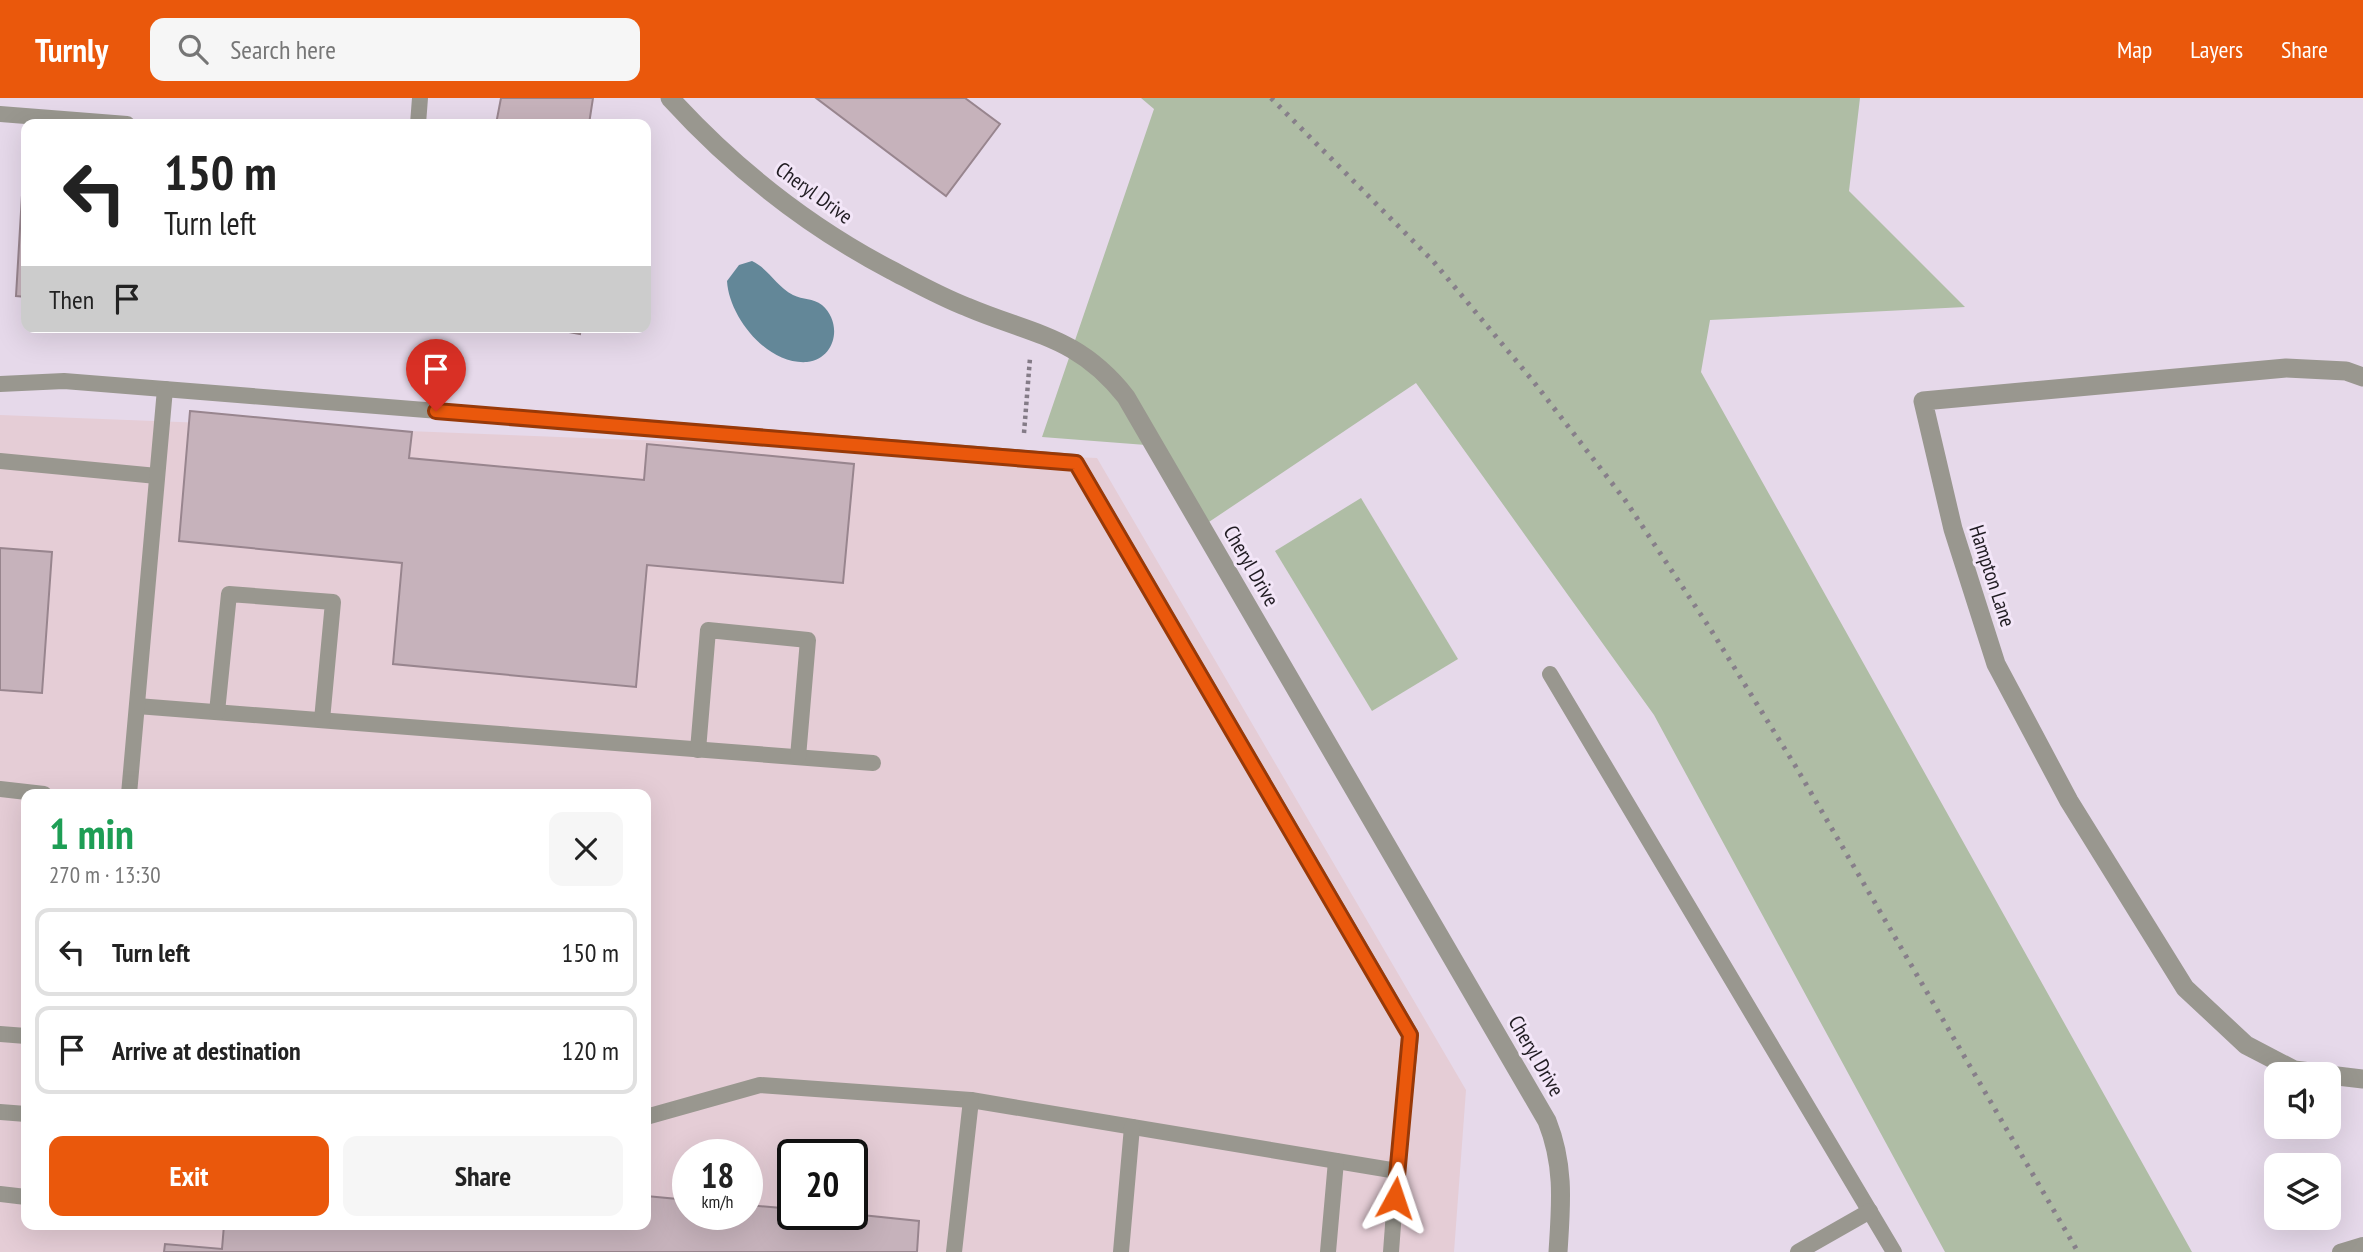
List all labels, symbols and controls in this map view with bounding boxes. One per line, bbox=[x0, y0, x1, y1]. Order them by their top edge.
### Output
search box bbox=[150, 18, 640, 81]
text: Turnly bbox=[35, 28, 108, 71]
icon: search bbox=[174, 30, 212, 68]
text: Search here bbox=[230, 33, 336, 66]
text: Map bbox=[2117, 34, 2152, 65]
text: Layers bbox=[2190, 34, 2243, 65]
text: Share bbox=[2281, 34, 2328, 65]
text: 150 m bbox=[164, 140, 277, 204]
icon: left bbox=[49, 147, 140, 238]
street label: Cheryl Drive bbox=[770, 156, 858, 230]
text: Turn left bbox=[164, 202, 256, 244]
icon: arrive bbox=[108, 280, 146, 318]
text: Then bbox=[49, 283, 94, 316]
pin bbox=[406, 339, 466, 411]
icon: arrive bbox=[417, 350, 455, 388]
street label: Cheryl Drive bbox=[1218, 521, 1285, 611]
street label: Hampton Lane bbox=[1963, 521, 2022, 630]
text: 1 min bbox=[49, 806, 134, 861]
button: close bbox=[549, 812, 623, 886]
text: 270 m · 13:30 bbox=[49, 860, 161, 889]
icon: left bbox=[53, 933, 91, 971]
text: Turn left bbox=[112, 936, 190, 969]
text: 150 m bbox=[561, 936, 619, 969]
street label: Cheryl Drive bbox=[1503, 1011, 1570, 1101]
icon: arrive bbox=[53, 1031, 91, 1069]
text: Arrive at destination bbox=[112, 1034, 301, 1067]
text: 120 m bbox=[561, 1034, 619, 1067]
map controls bbox=[2264, 1062, 2341, 1230]
button: sound bbox=[2264, 1062, 2341, 1139]
button: Exit bbox=[49, 1136, 329, 1216]
button: Share bbox=[343, 1136, 623, 1216]
speed limit sign: 20 bbox=[777, 1139, 868, 1230]
text: 18 bbox=[701, 1152, 734, 1198]
button: layers bbox=[2264, 1153, 2341, 1230]
position arrow bbox=[1358, 1161, 1432, 1235]
text: km/h bbox=[702, 1190, 733, 1213]

